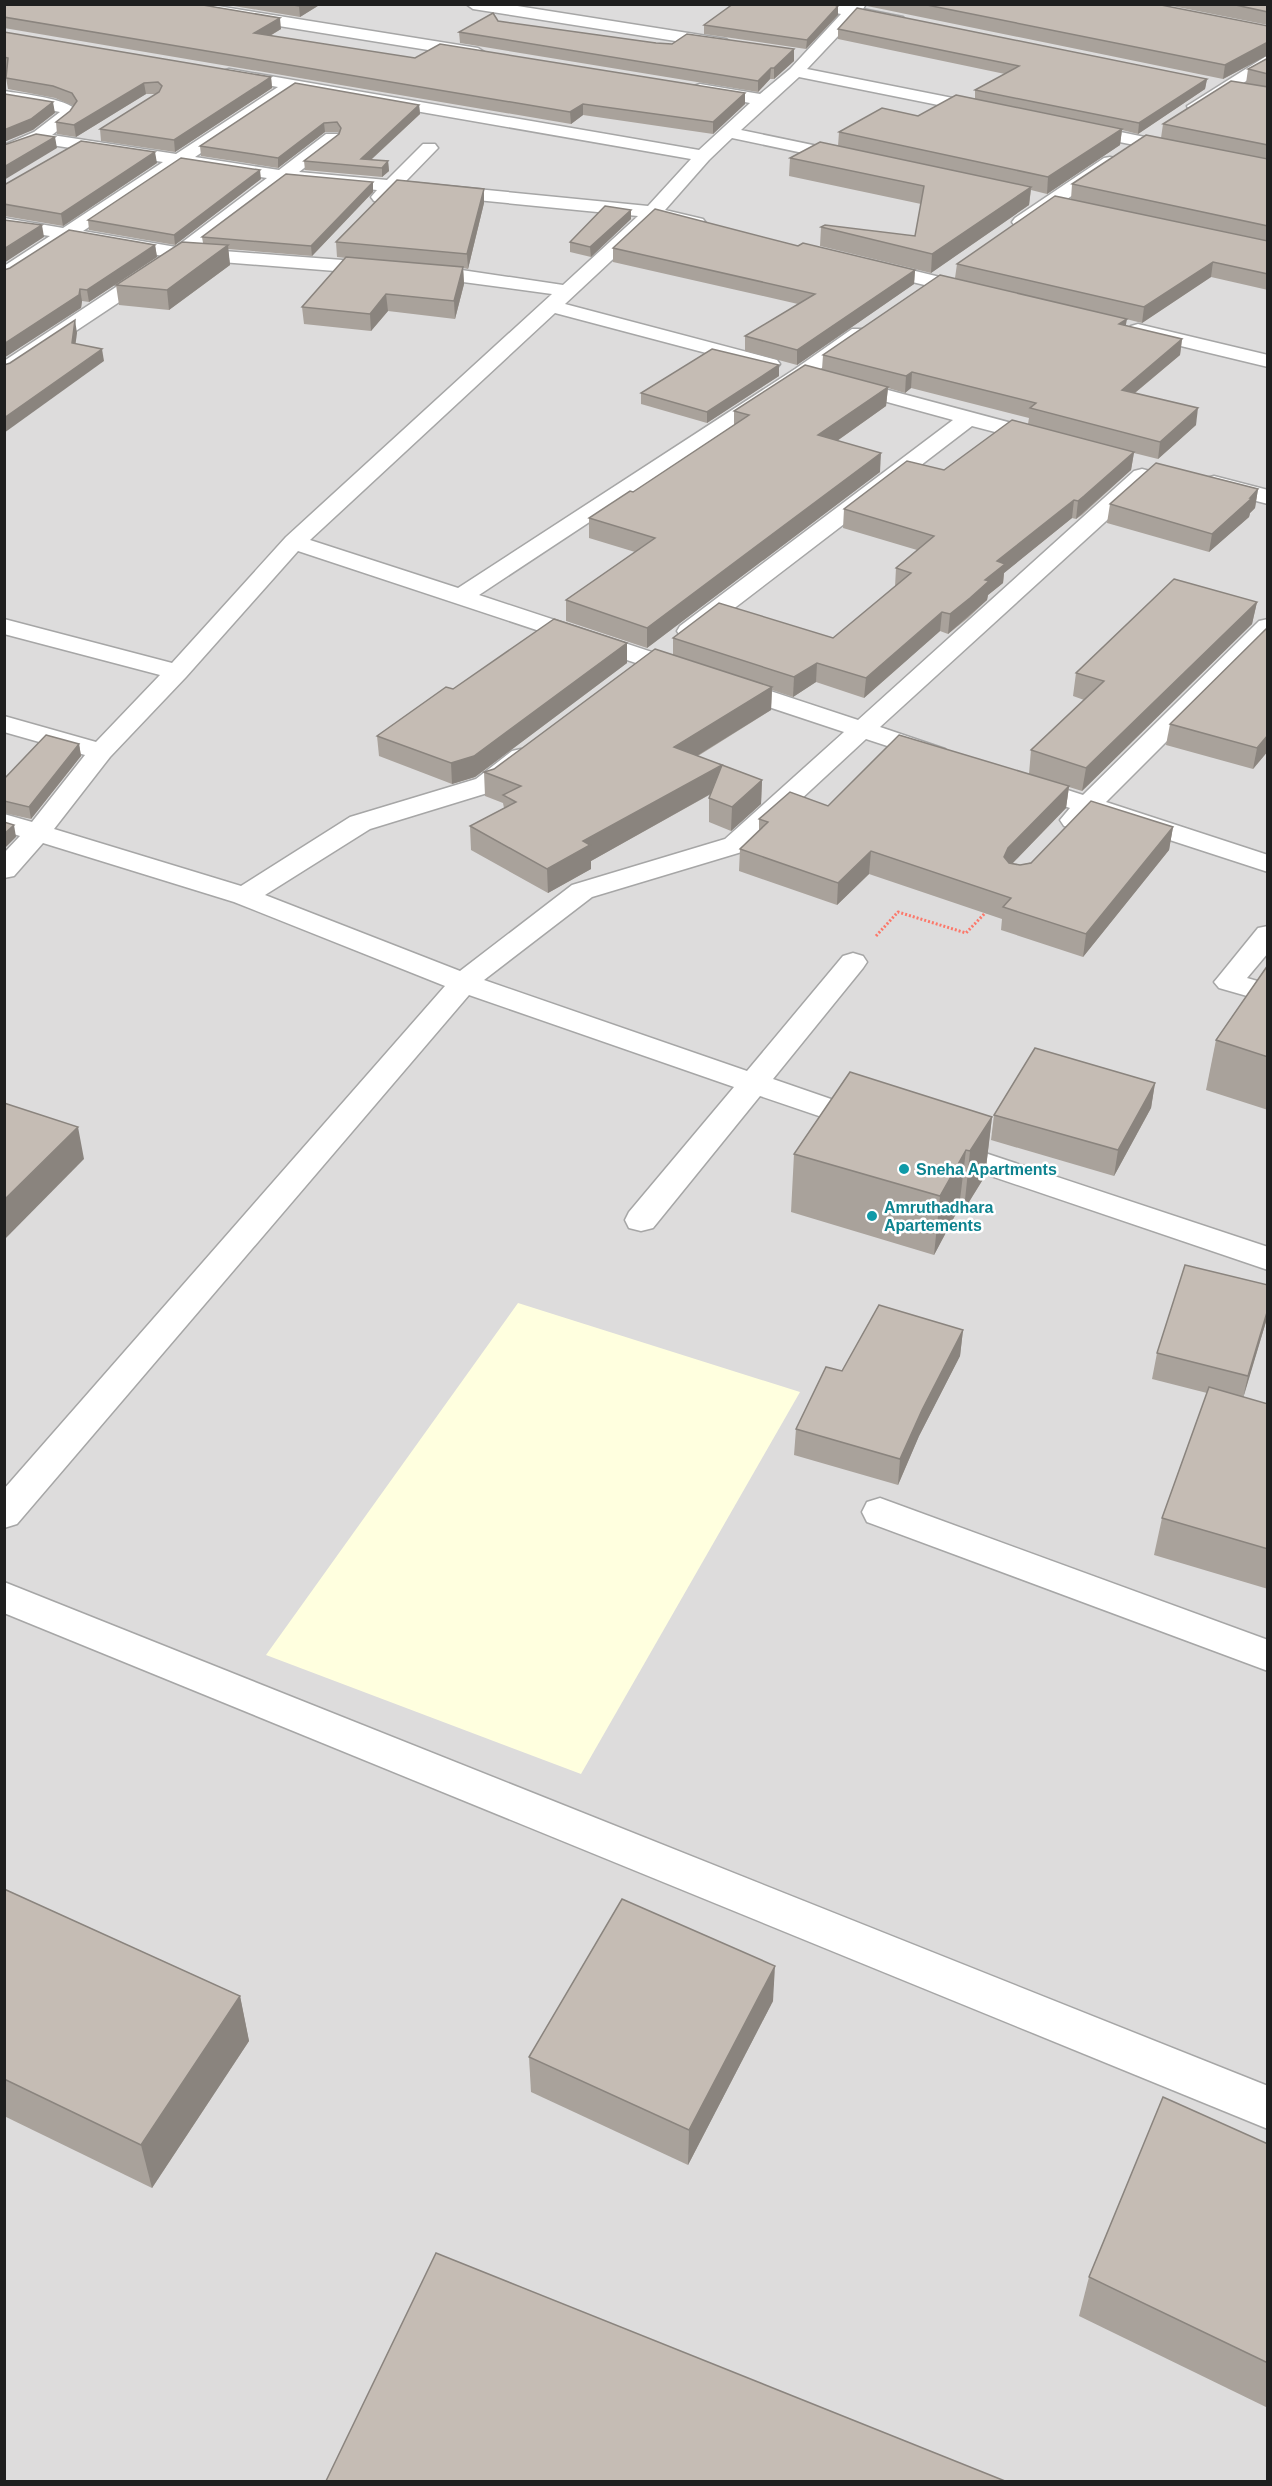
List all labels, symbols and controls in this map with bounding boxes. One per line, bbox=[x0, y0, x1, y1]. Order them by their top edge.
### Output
place label: Sneha Apartments bbox=[916, 1161, 1057, 1178]
marker: Sneha Apartments bbox=[897, 1162, 911, 1176]
place label: Amruthadhara Apartements bbox=[884, 1199, 993, 1234]
marker: Amruthadhara Apartements bbox=[865, 1209, 879, 1223]

